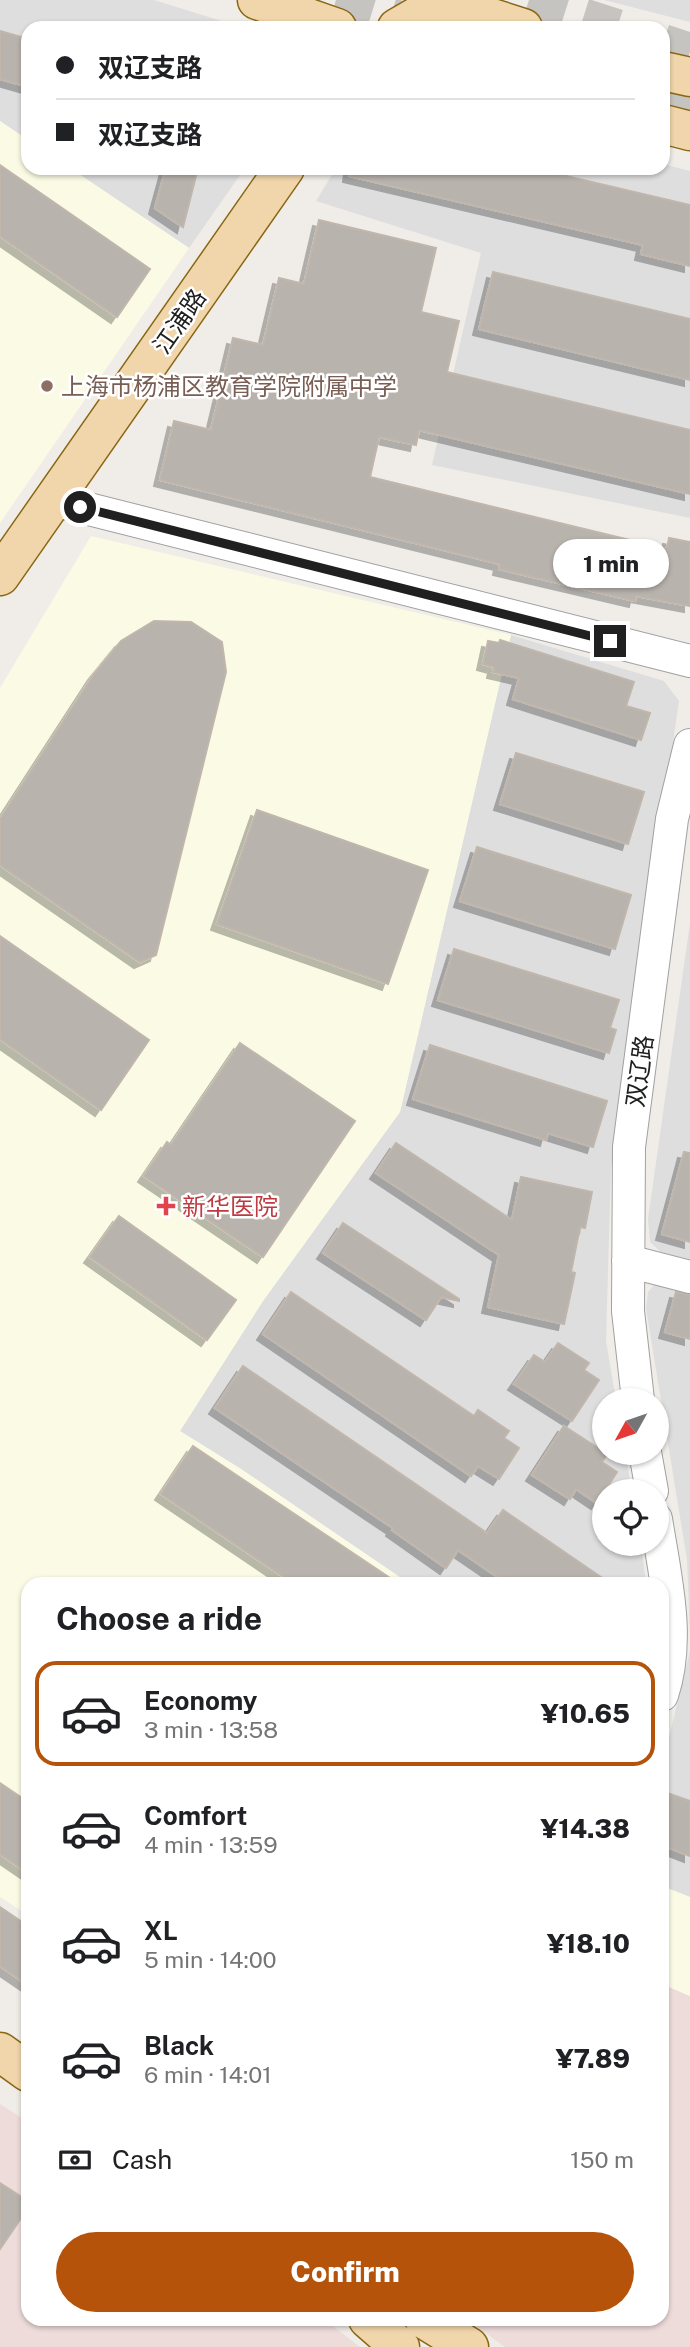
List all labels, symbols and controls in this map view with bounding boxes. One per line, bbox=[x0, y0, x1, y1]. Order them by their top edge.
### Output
text: 双辽支路 bbox=[98, 52, 202, 83]
text: 双辽支路 bbox=[98, 119, 202, 150]
street label: 江浦路 bbox=[147, 283, 211, 359]
place label: 上海市杨浦区教育学院附属中学 bbox=[61, 372, 397, 400]
marker: 上海市杨浦区教育学院附属中学 bbox=[39, 378, 55, 394]
route start bbox=[64, 491, 96, 523]
callout: 1 min bbox=[552, 540, 668, 588]
text: 1 min bbox=[583, 550, 639, 577]
route end bbox=[594, 625, 626, 657]
street label: 双辽路 bbox=[620, 1033, 658, 1109]
place label: 新华医院 bbox=[182, 1192, 278, 1220]
marker: 新华医院 bbox=[156, 1196, 176, 1216]
north arrow bbox=[592, 1388, 668, 1465]
map controls bbox=[592, 1388, 669, 1556]
button: locate bbox=[592, 1479, 669, 1556]
text: Choose a ride bbox=[56, 1600, 262, 1637]
icon: car bbox=[60, 1682, 123, 1745]
text: Economy bbox=[144, 1685, 257, 1716]
text: ¥10.65 bbox=[541, 1698, 630, 1729]
text: 3 min · 13:58 bbox=[144, 1716, 278, 1743]
icon: car bbox=[60, 1797, 123, 1860]
text: Comfort bbox=[144, 1800, 247, 1831]
text: ¥14.38 bbox=[541, 1813, 630, 1844]
text: 4 min · 13:59 bbox=[144, 1831, 278, 1858]
icon: car bbox=[60, 1912, 123, 1975]
text: XL bbox=[144, 1915, 178, 1946]
text: ¥18.10 bbox=[547, 1928, 630, 1959]
text: 5 min · 14:00 bbox=[144, 1946, 277, 1973]
icon: car bbox=[60, 2027, 123, 2090]
text: Black bbox=[144, 2030, 214, 2061]
text: ¥7.89 bbox=[556, 2043, 630, 2074]
text: 6 min · 14:01 bbox=[144, 2061, 272, 2088]
icon: cash bbox=[56, 2141, 94, 2179]
text: Cash bbox=[112, 2144, 172, 2175]
text: 150 m bbox=[570, 2146, 634, 2173]
button: Confirm bbox=[56, 2232, 634, 2312]

